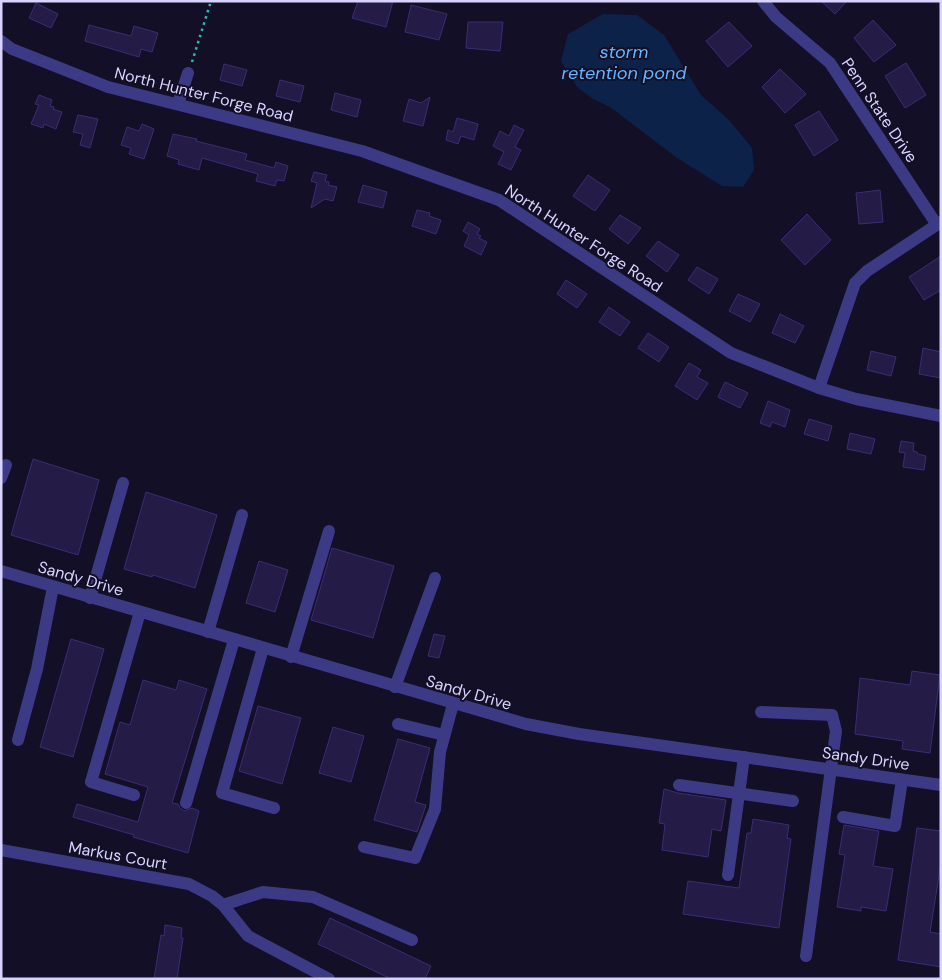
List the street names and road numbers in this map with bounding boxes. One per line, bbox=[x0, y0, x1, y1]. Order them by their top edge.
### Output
street label: Penn State Drive bbox=[837, 54, 922, 167]
street label: North Hunter Forge Road bbox=[112, 62, 295, 127]
street label: North Hunter Forge Road bbox=[501, 180, 666, 297]
street label: Sandy Drive bbox=[36, 556, 126, 601]
street label: Sandy Drive bbox=[424, 670, 514, 715]
street label: Sandy Drive bbox=[821, 742, 911, 775]
street label: Markus Court bbox=[67, 836, 169, 875]

